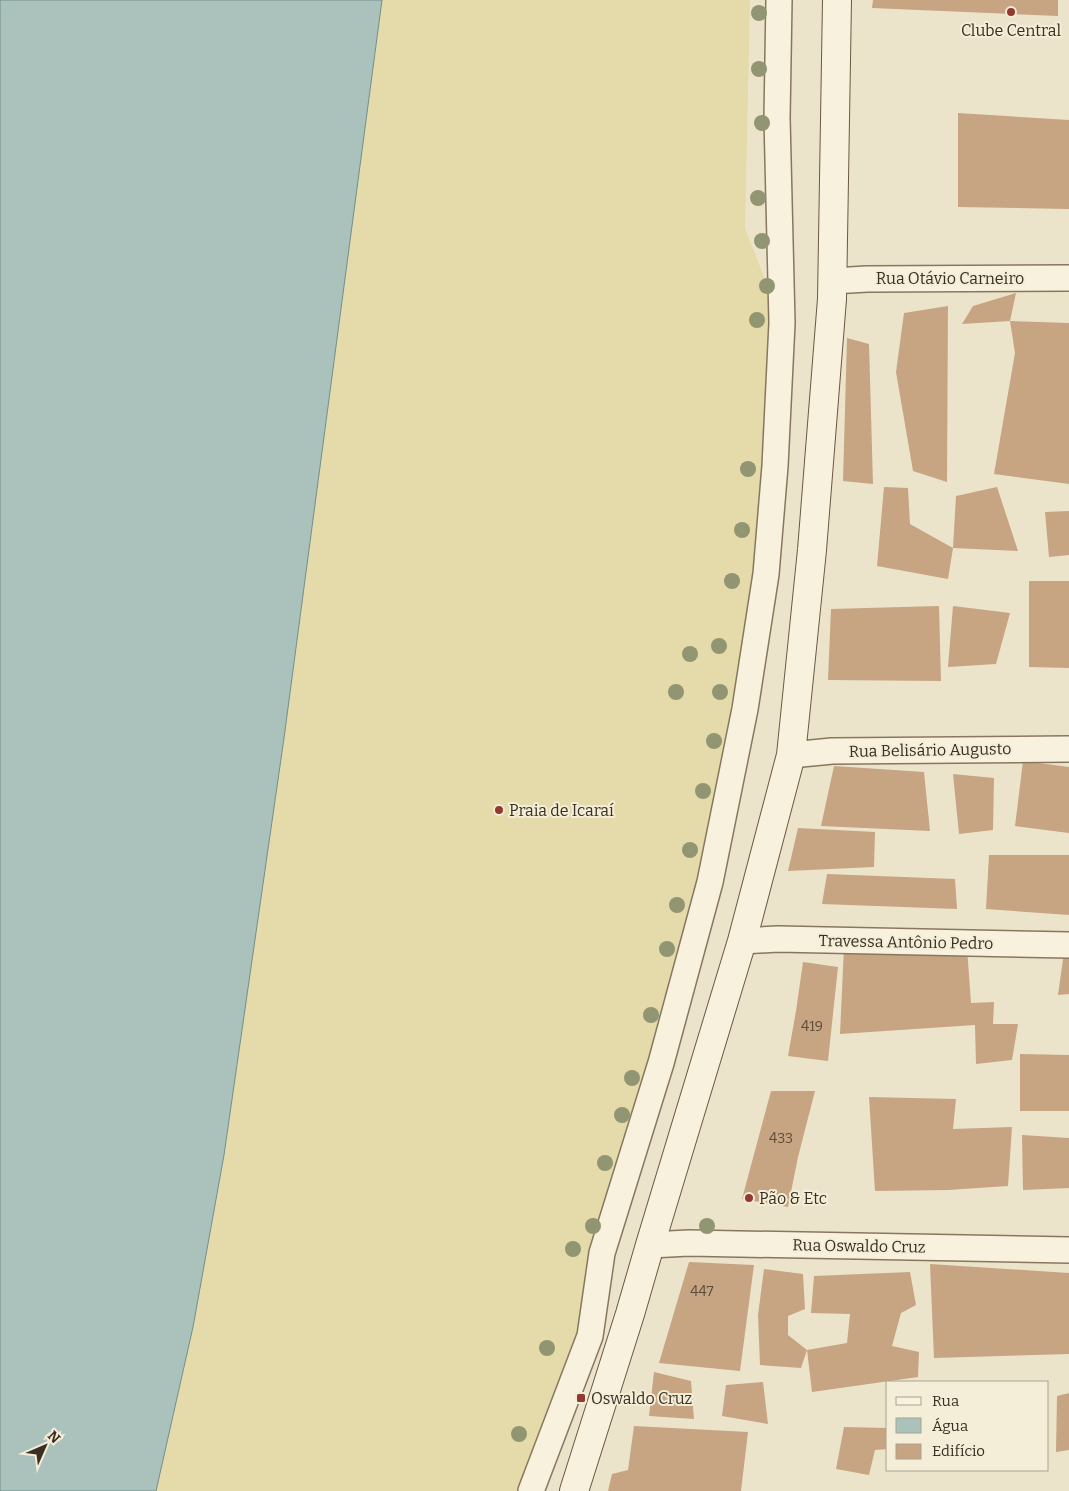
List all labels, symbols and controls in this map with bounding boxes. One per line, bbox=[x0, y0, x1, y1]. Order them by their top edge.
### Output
marker: Clube Central bbox=[1005, 6, 1017, 18]
place label: Clube Central bbox=[961, 21, 1061, 40]
street label: Rua Otávio Carneiro bbox=[876, 269, 1024, 288]
street label: Rua Belisário Augusto bbox=[848, 739, 1012, 761]
place label: Praia de Icaraí bbox=[509, 801, 614, 820]
marker: Praia de Icaraí bbox=[493, 804, 505, 816]
street label: Travessa Antônio Pedro bbox=[819, 931, 993, 953]
house number: 419 bbox=[801, 1018, 823, 1035]
house number: 433 bbox=[769, 1130, 793, 1147]
place label: Pão & Etc bbox=[759, 1189, 827, 1208]
marker: Pão & Etc bbox=[743, 1192, 755, 1204]
street label: Rua Oswaldo Cruz bbox=[792, 1235, 926, 1257]
house number: 447 bbox=[690, 1283, 714, 1300]
legend bbox=[886, 1381, 1049, 1471]
place label: Oswaldo Cruz bbox=[591, 1389, 693, 1408]
marker: Oswaldo Cruz bbox=[575, 1392, 587, 1404]
text: Rua bbox=[932, 1392, 959, 1410]
text: Água bbox=[932, 1417, 968, 1435]
north arrow bbox=[20, 1421, 70, 1471]
text: N bbox=[44, 1427, 64, 1447]
text: Edifício bbox=[932, 1442, 985, 1460]

